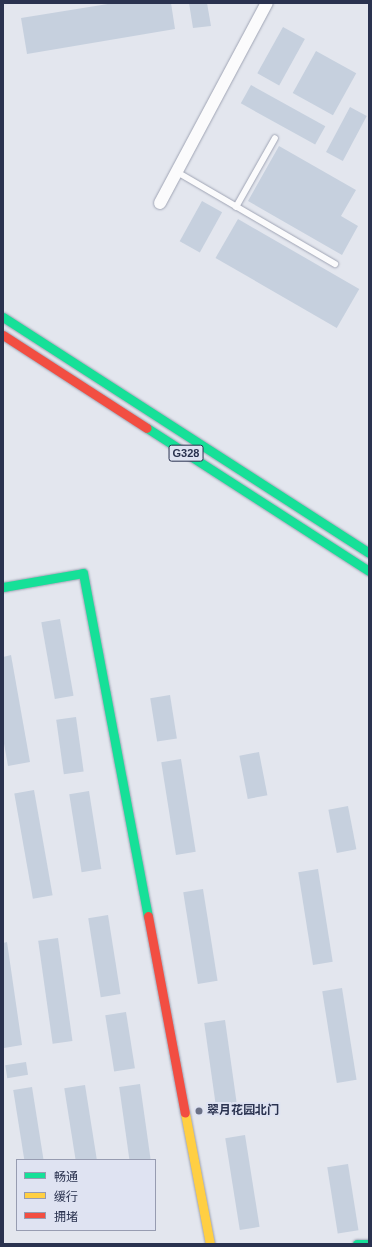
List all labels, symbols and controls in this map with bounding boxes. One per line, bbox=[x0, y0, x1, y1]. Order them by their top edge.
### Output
road number: G328 bbox=[168, 444, 204, 462]
place label: 翠月花园北门 bbox=[207, 1104, 279, 1118]
marker: 翠月花园北门 bbox=[194, 1106, 204, 1116]
legend bbox=[16, 1159, 156, 1231]
text: 畅通 bbox=[54, 1170, 78, 1184]
text: 缓行 bbox=[54, 1190, 78, 1204]
text: 拥堵 bbox=[54, 1210, 78, 1224]

